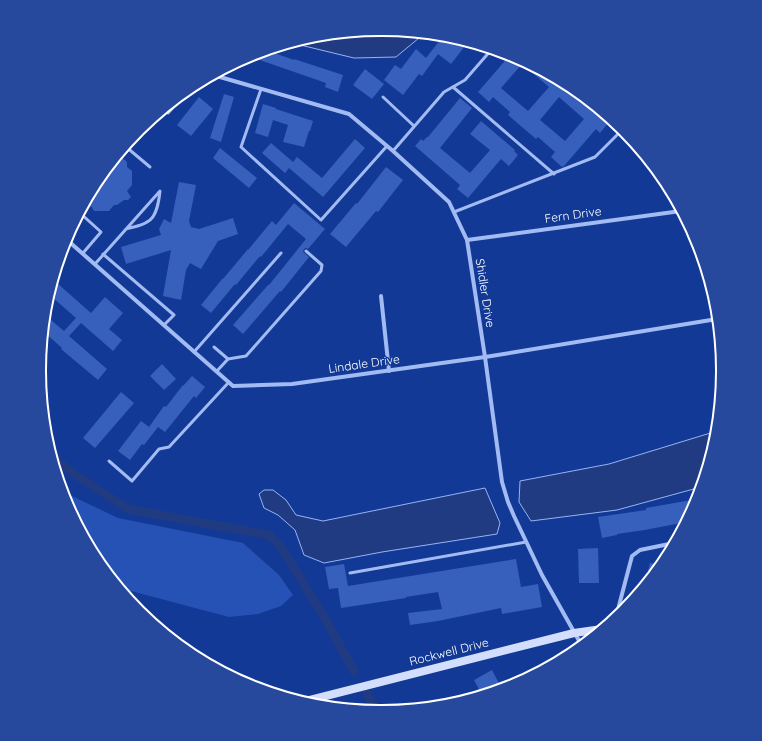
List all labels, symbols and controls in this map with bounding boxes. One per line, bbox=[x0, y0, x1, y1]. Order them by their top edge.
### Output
street label: Fern Drive bbox=[544, 203, 602, 226]
street label: Shidler Drive bbox=[473, 257, 498, 329]
street label: Lindale Drive bbox=[327, 351, 401, 376]
street label: Rockwell Drive bbox=[408, 634, 490, 669]

